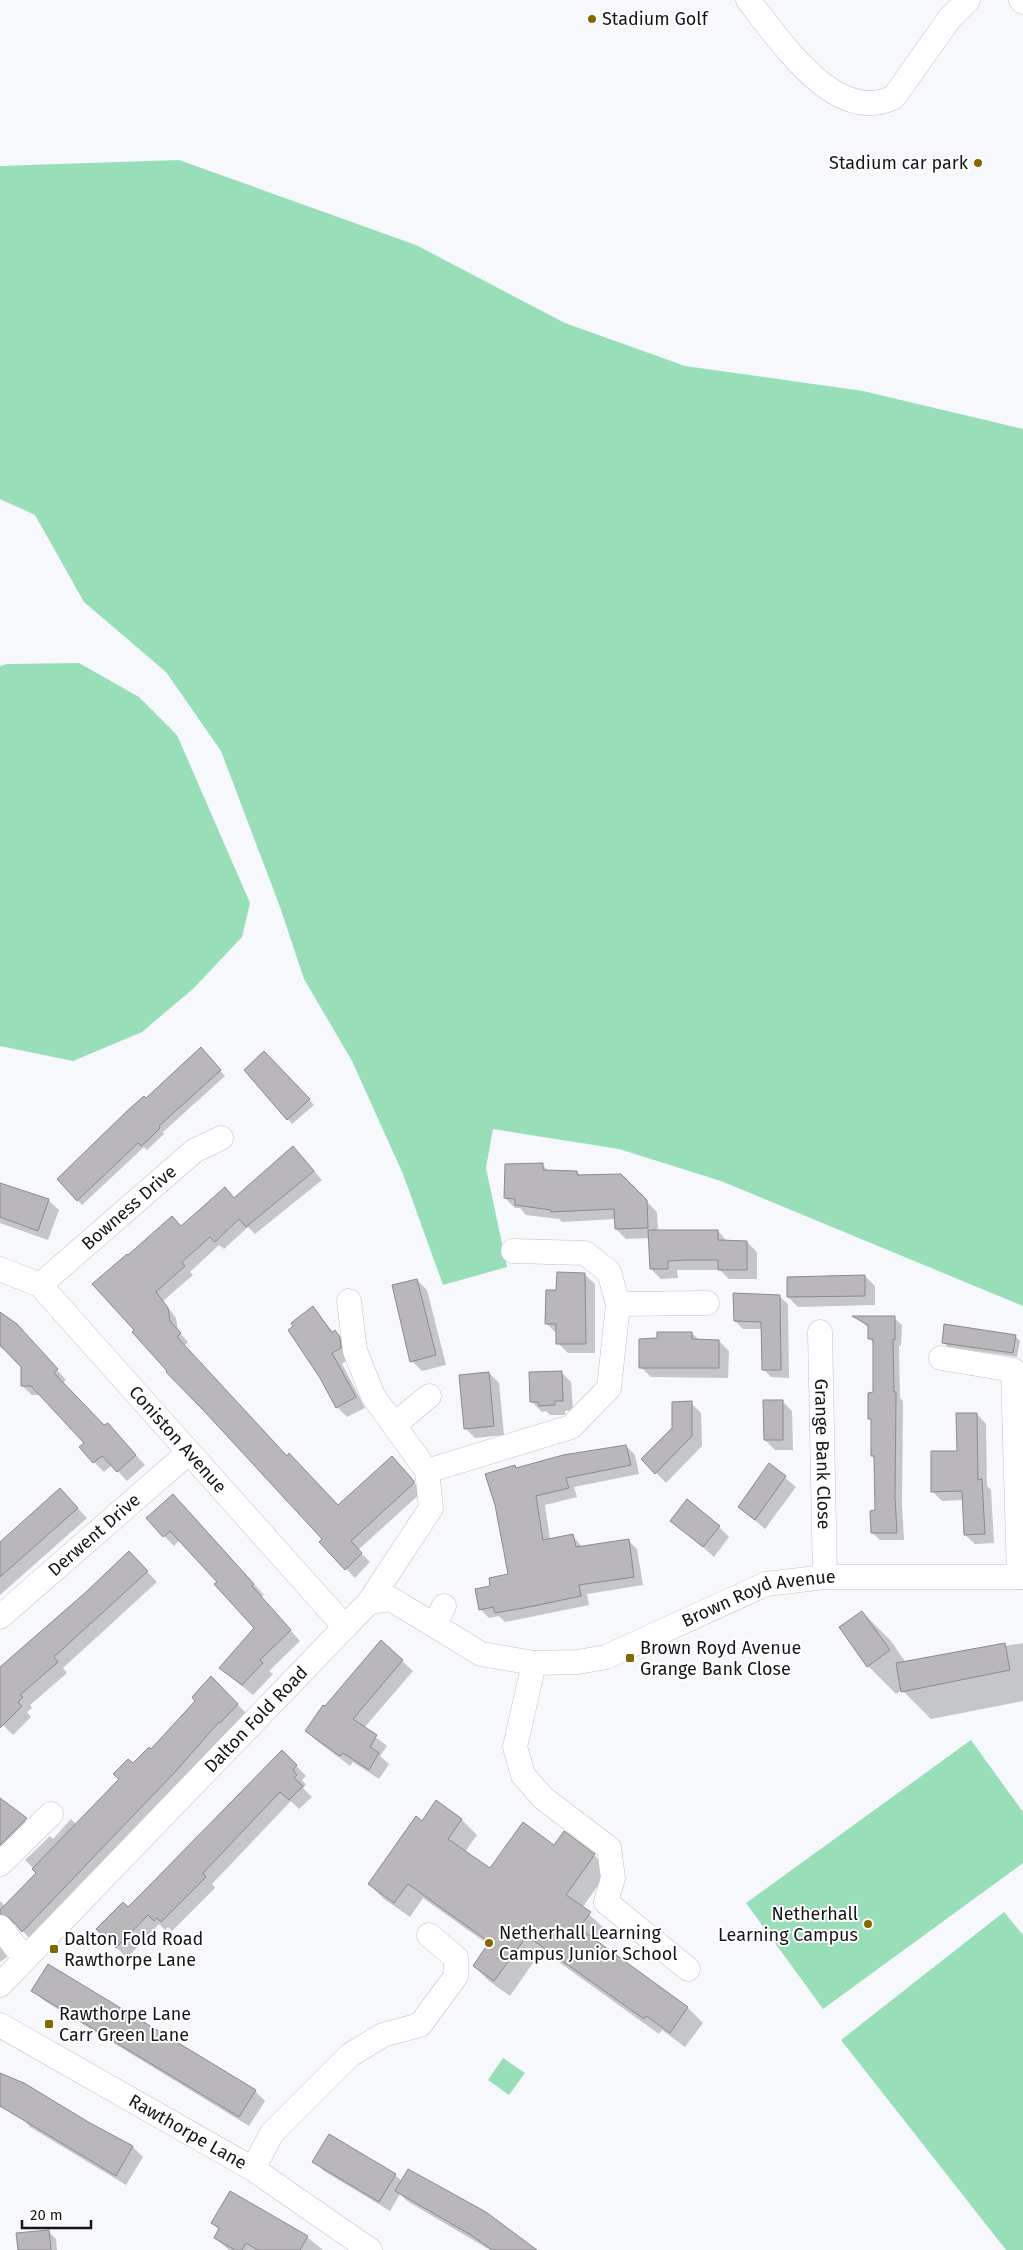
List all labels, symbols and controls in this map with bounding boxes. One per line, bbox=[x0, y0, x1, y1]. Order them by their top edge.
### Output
place label: Stadium Golf bbox=[602, 8, 710, 30]
marker: Stadium Golf bbox=[586, 13, 598, 25]
place label: Stadium car park bbox=[829, 152, 969, 174]
marker: Stadium car park bbox=[972, 157, 984, 169]
street label: Bowness Drive bbox=[77, 1160, 181, 1255]
street label: Grange Bank Close bbox=[810, 1378, 835, 1530]
street label: Coniston Avenue bbox=[124, 1381, 231, 1498]
street label: Derwent Drive bbox=[44, 1489, 145, 1581]
street label: Brown Royd Avenue bbox=[678, 1566, 836, 1632]
place label: Brown Royd Avenue Grange Bank Close bbox=[640, 1637, 801, 1680]
marker: Brown Royd Avenue Grange Bank Close bbox=[624, 1652, 636, 1664]
street label: Dalton Fold Road bbox=[200, 1661, 312, 1777]
place label: Netherhall Learning Campus bbox=[718, 1903, 858, 1946]
marker: Netherhall Learning Campus bbox=[862, 1918, 874, 1930]
place label: Netherhall Learning Campus Junior School bbox=[499, 1922, 678, 1965]
place label: Dalton Fold Road Rawthorpe Lane bbox=[64, 1928, 203, 1971]
marker: Netherhall Learning Campus Junior School bbox=[483, 1937, 495, 1949]
marker: Dalton Fold Road Rawthorpe Lane bbox=[48, 1943, 60, 1955]
place label: Rawthorpe Lane Carr Green Lane bbox=[59, 2003, 191, 2046]
marker: Rawthorpe Lane Carr Green Lane bbox=[43, 2018, 55, 2030]
street label: Rawthorpe Lane bbox=[125, 2090, 251, 2174]
scale bar bbox=[22, 2198, 91, 2230]
text: 20 m bbox=[30, 2206, 63, 2224]

